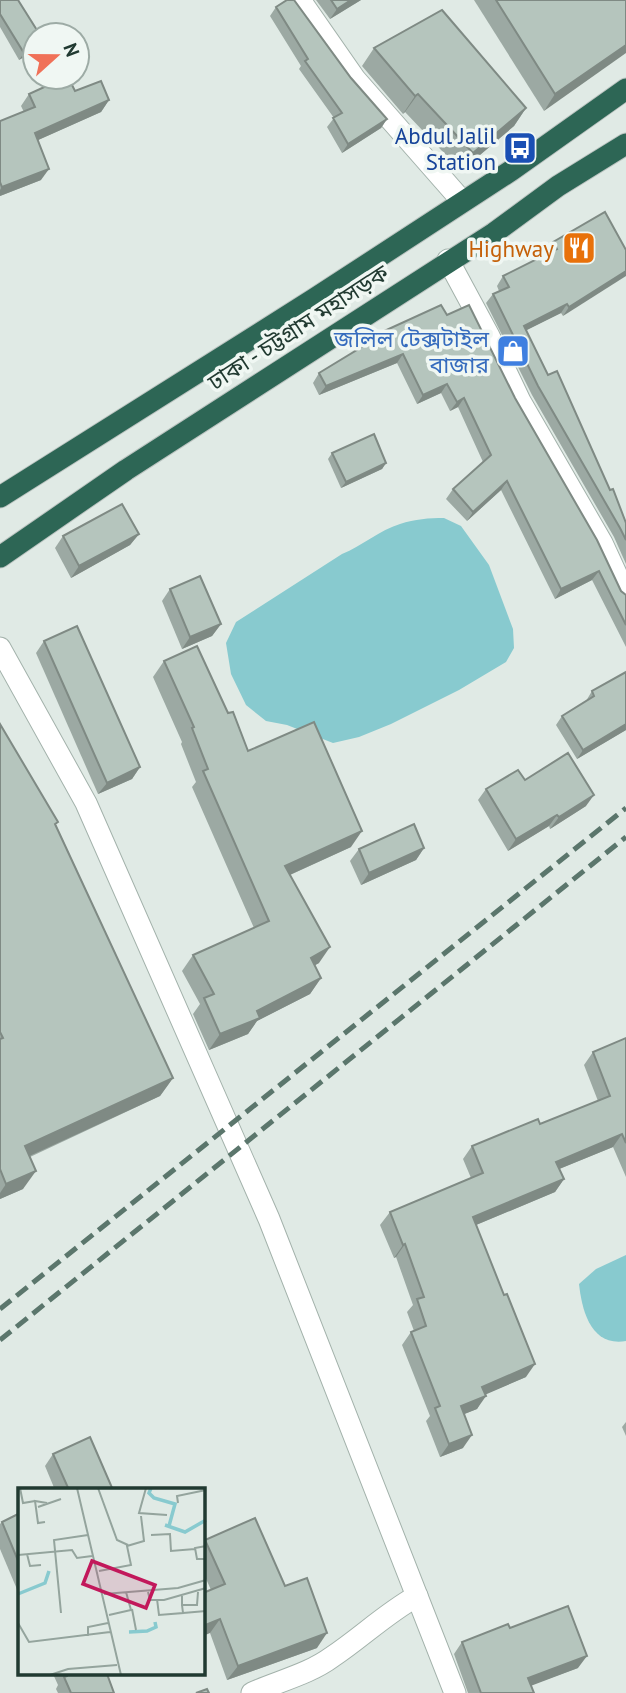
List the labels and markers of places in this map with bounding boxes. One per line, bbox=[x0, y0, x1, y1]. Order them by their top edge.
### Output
place label: Abdul Jalil Station bbox=[395, 121, 496, 176]
bus stop icon: Abdul Jalil Station bbox=[501, 129, 539, 167]
restaurant icon: Highway bbox=[560, 229, 598, 267]
place label: Highway bbox=[468, 234, 554, 263]
place label: জলিল টেক্সটাইল বাজার bbox=[333, 324, 490, 379]
shop icon: জলিল টেক্সটাইল বাজার bbox=[494, 332, 532, 370]

